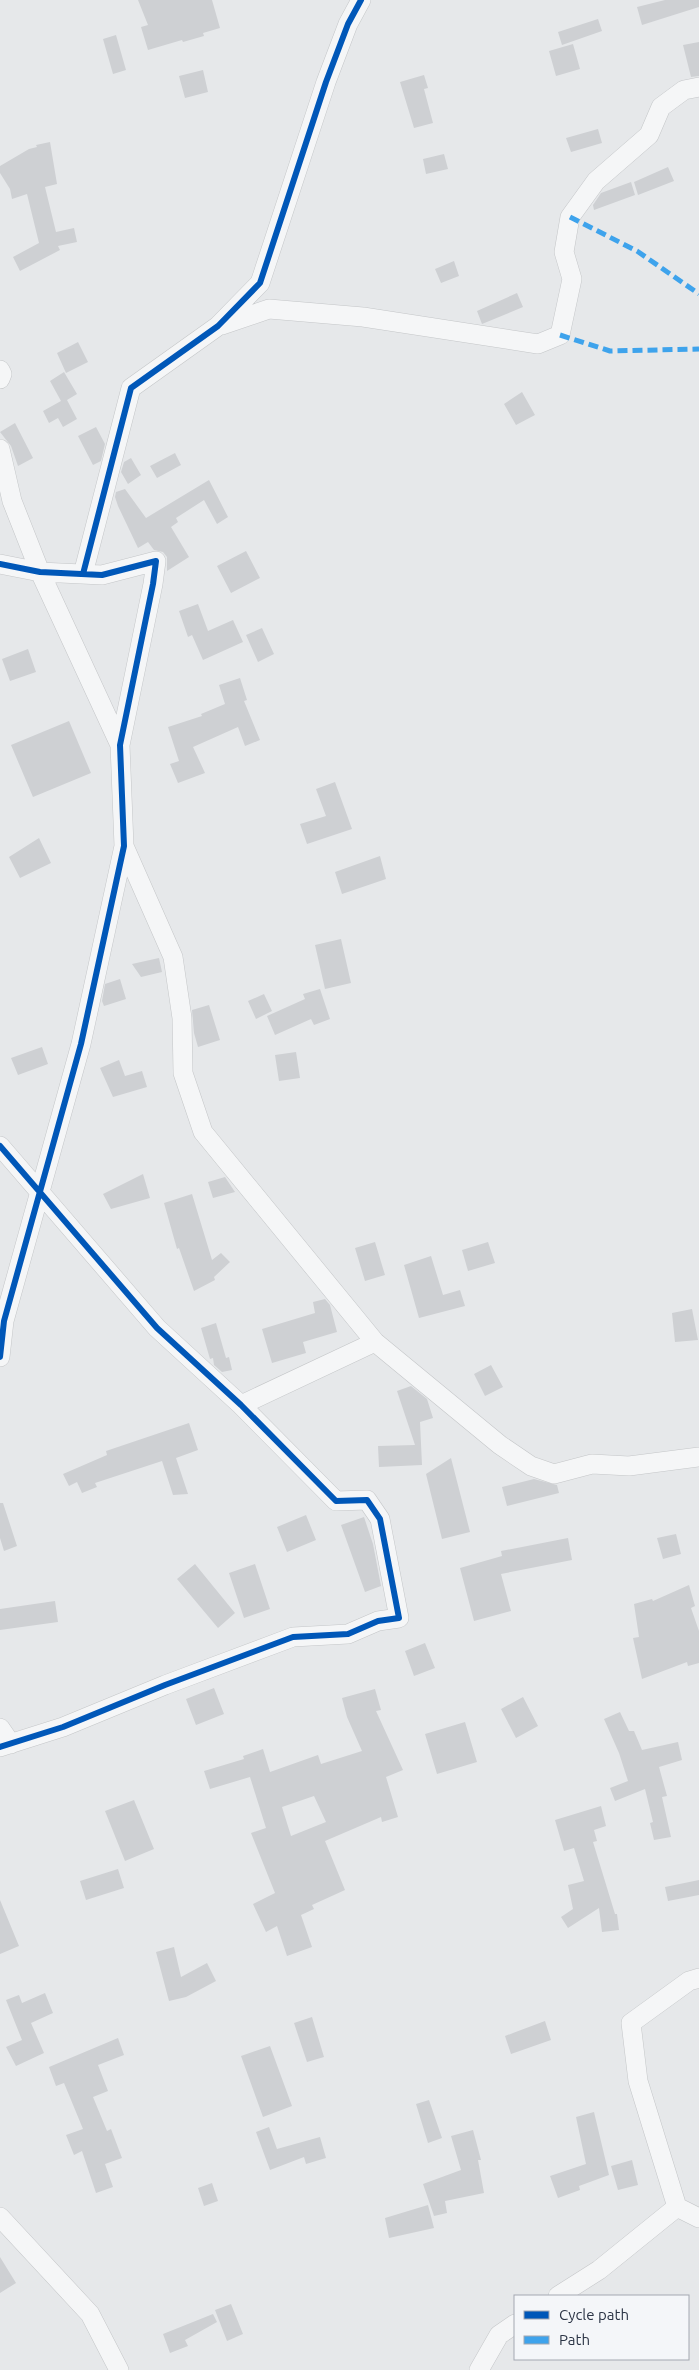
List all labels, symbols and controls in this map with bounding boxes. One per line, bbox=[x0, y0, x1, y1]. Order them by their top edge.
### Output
legend bbox=[514, 2295, 689, 2360]
text: Cycle path bbox=[559, 2306, 629, 2323]
text: Path bbox=[559, 2331, 590, 2348]

